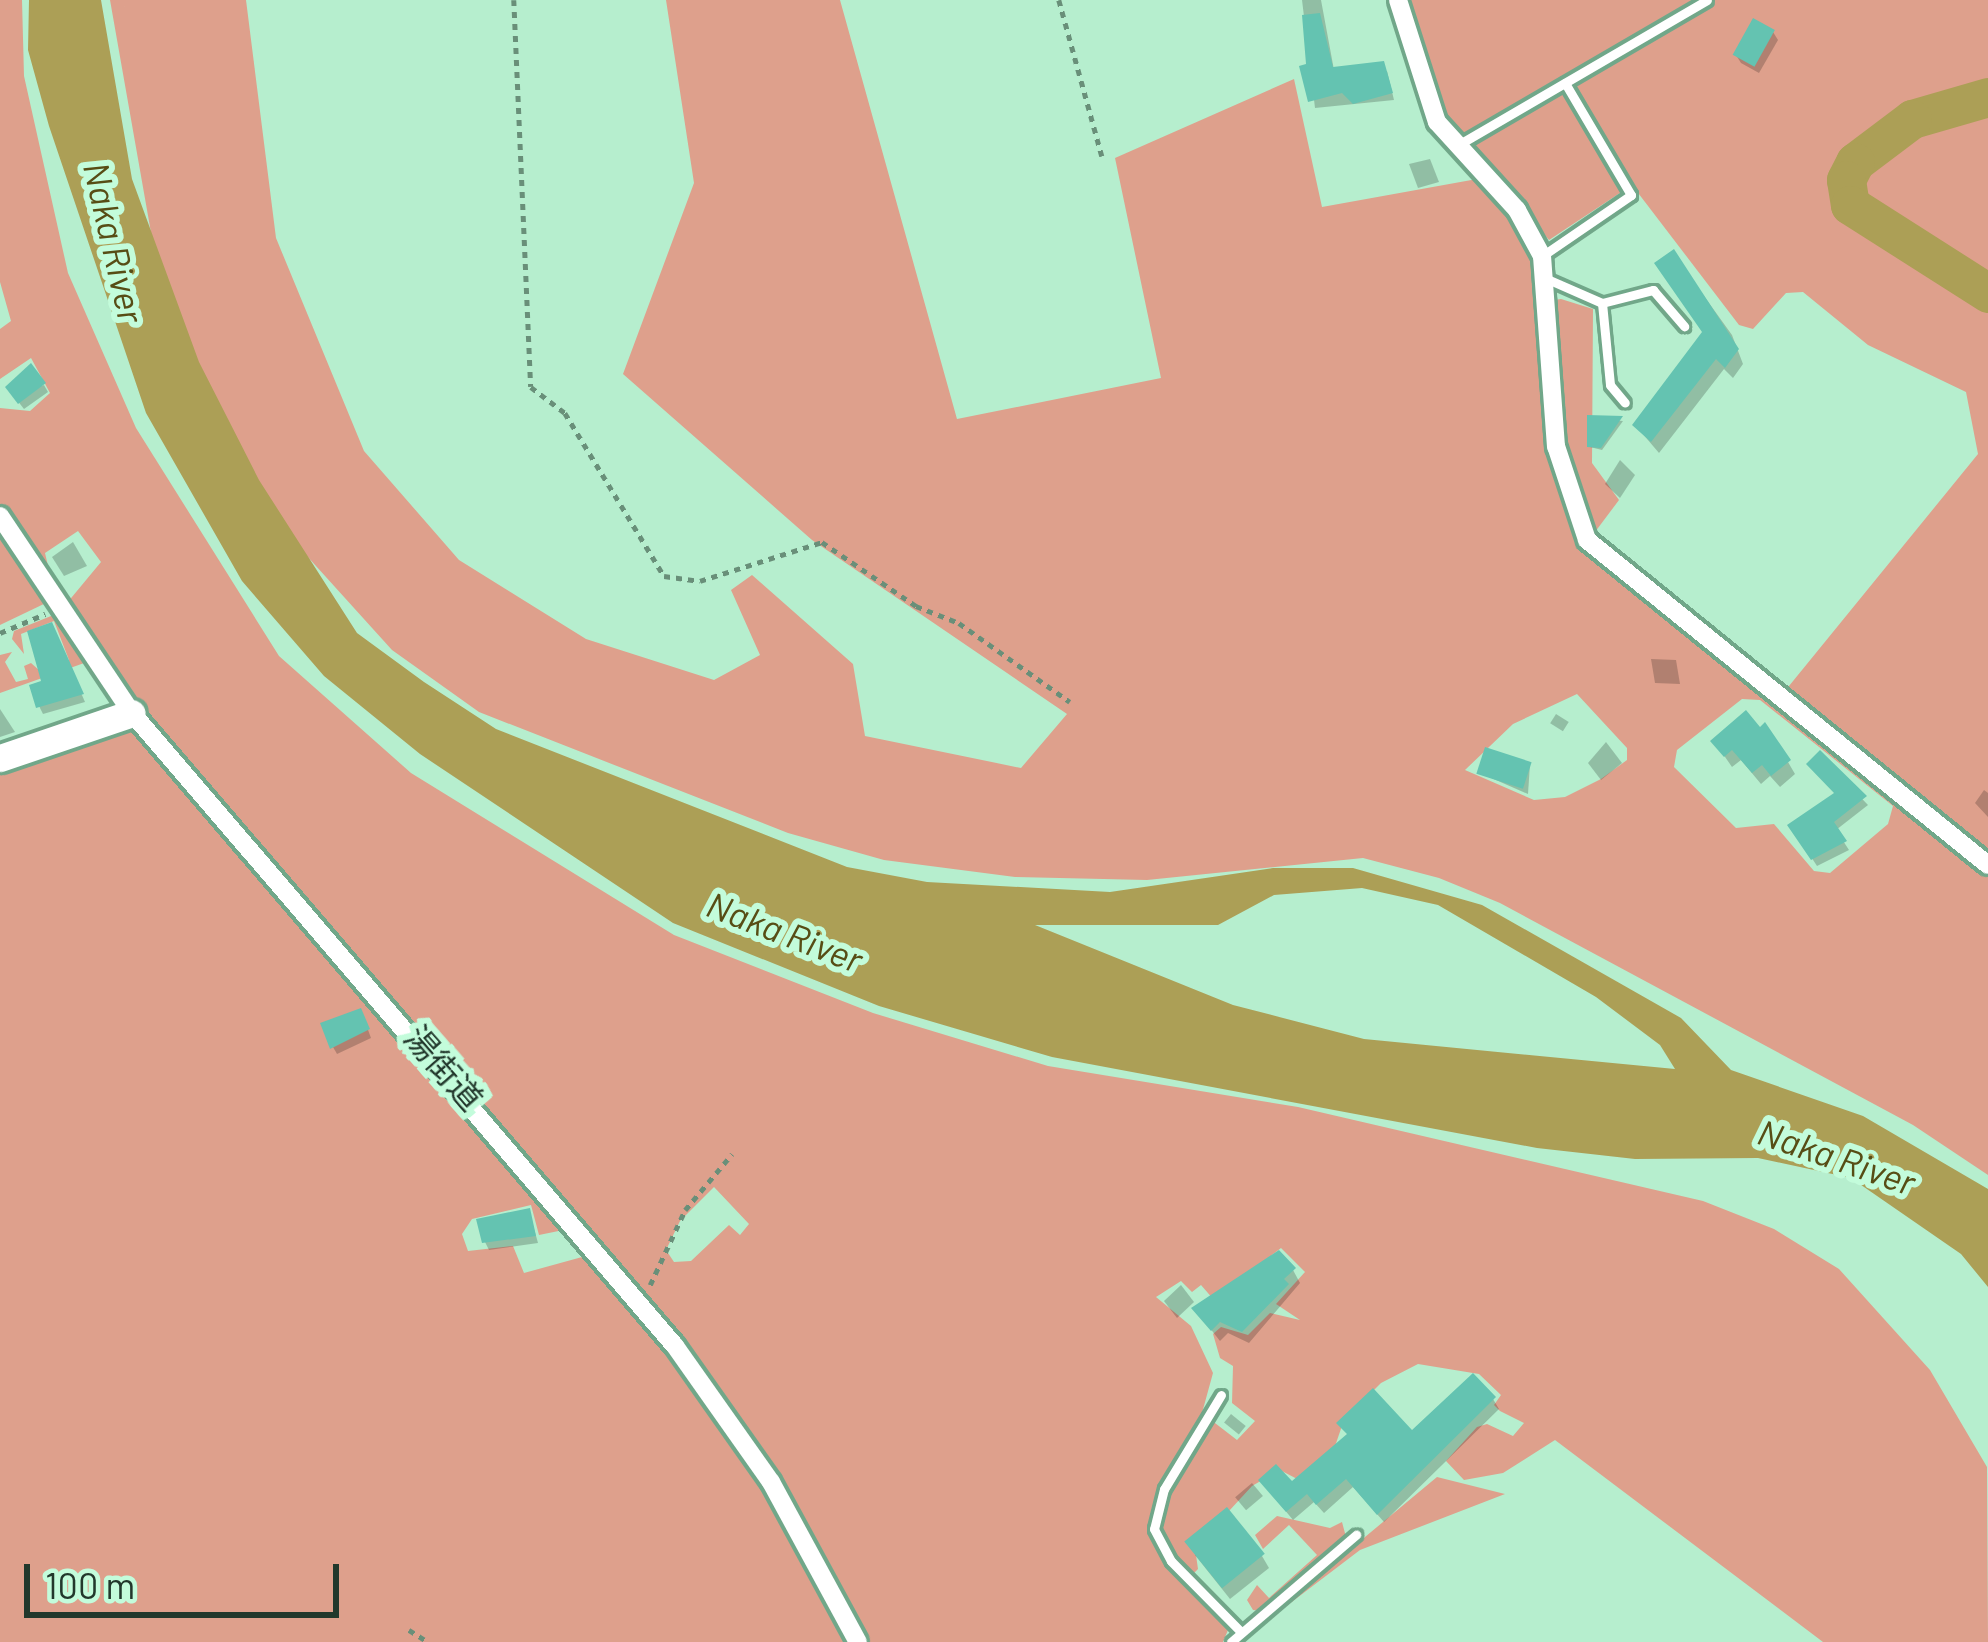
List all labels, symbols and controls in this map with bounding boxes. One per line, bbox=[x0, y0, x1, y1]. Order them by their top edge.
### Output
water label: Naka River bbox=[76, 158, 154, 326]
water label: Naka River bbox=[701, 882, 869, 980]
street label: 湯街道 bbox=[397, 1018, 491, 1118]
water label: Naka River bbox=[1753, 1109, 1921, 1203]
scale bar bbox=[30, 1540, 345, 1614]
text: 100 m bbox=[45, 1563, 135, 1606]

